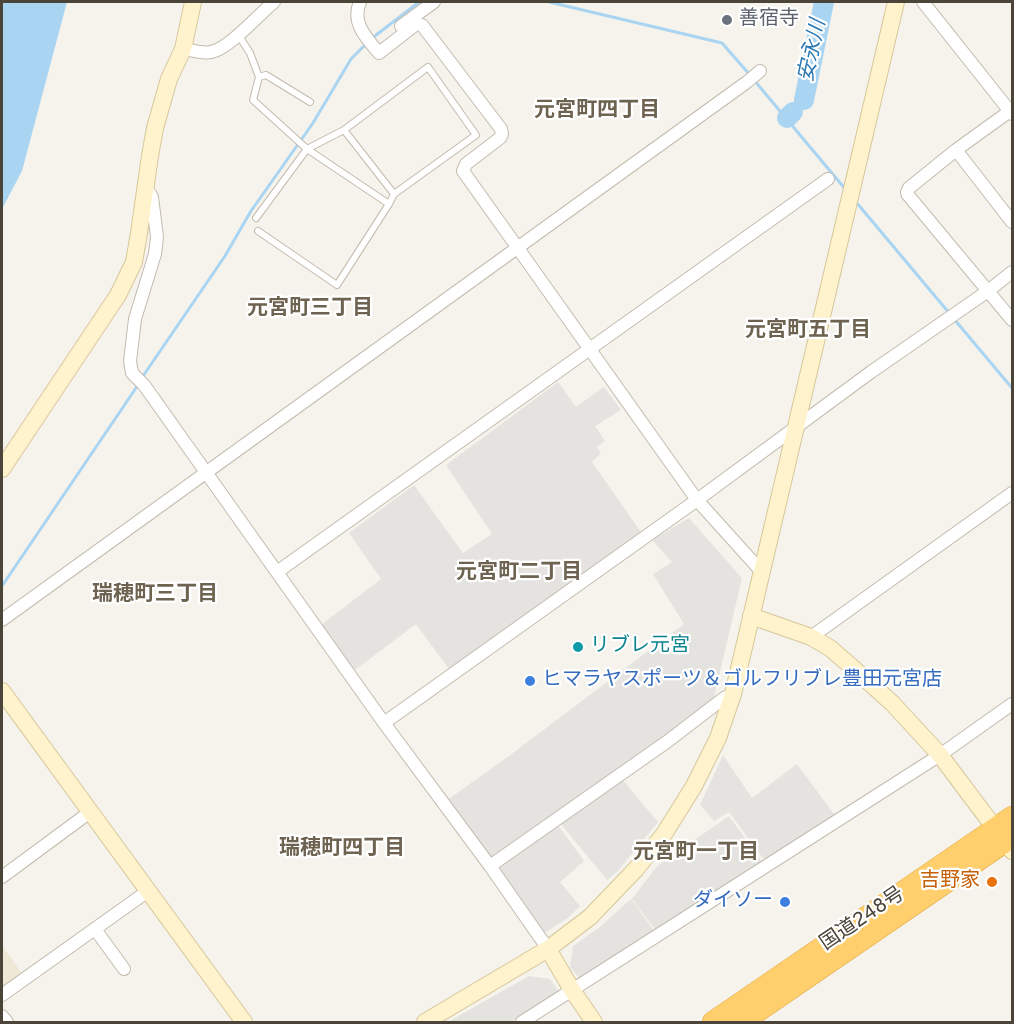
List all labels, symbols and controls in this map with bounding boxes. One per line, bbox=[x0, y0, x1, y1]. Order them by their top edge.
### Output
place label: 善宿寺 bbox=[739, 8, 799, 32]
marker: 善宿寺 bbox=[720, 13, 734, 27]
water label: 安永川 bbox=[795, 18, 833, 84]
district label: 元宮町四丁目 bbox=[534, 99, 660, 125]
district label: 元宮町三丁目 bbox=[247, 297, 373, 323]
district label: 元宮町五丁目 bbox=[745, 319, 871, 345]
district label: 元宮町二丁目 bbox=[456, 561, 582, 587]
district label: 瑞穂町三丁目 bbox=[92, 583, 218, 609]
place label: リブレ元宮 bbox=[590, 635, 690, 659]
marker: リブレ元宮 bbox=[571, 640, 585, 654]
place label: ヒマラヤスポーツ＆ゴルフリブレ豊田元宮店 bbox=[542, 669, 942, 693]
marker: ヒマラヤスポーツ＆ゴルフリブレ豊田元宮店 bbox=[523, 674, 537, 688]
district label: 瑞穂町四丁目 bbox=[279, 837, 405, 863]
district label: 元宮町一丁目 bbox=[633, 841, 759, 867]
place label: 吉野家 bbox=[920, 870, 980, 894]
marker: 吉野家 bbox=[985, 875, 999, 889]
street label: 国道248号 bbox=[816, 883, 910, 957]
place label: ダイソー bbox=[693, 890, 773, 914]
marker: ダイソー bbox=[778, 895, 792, 909]

